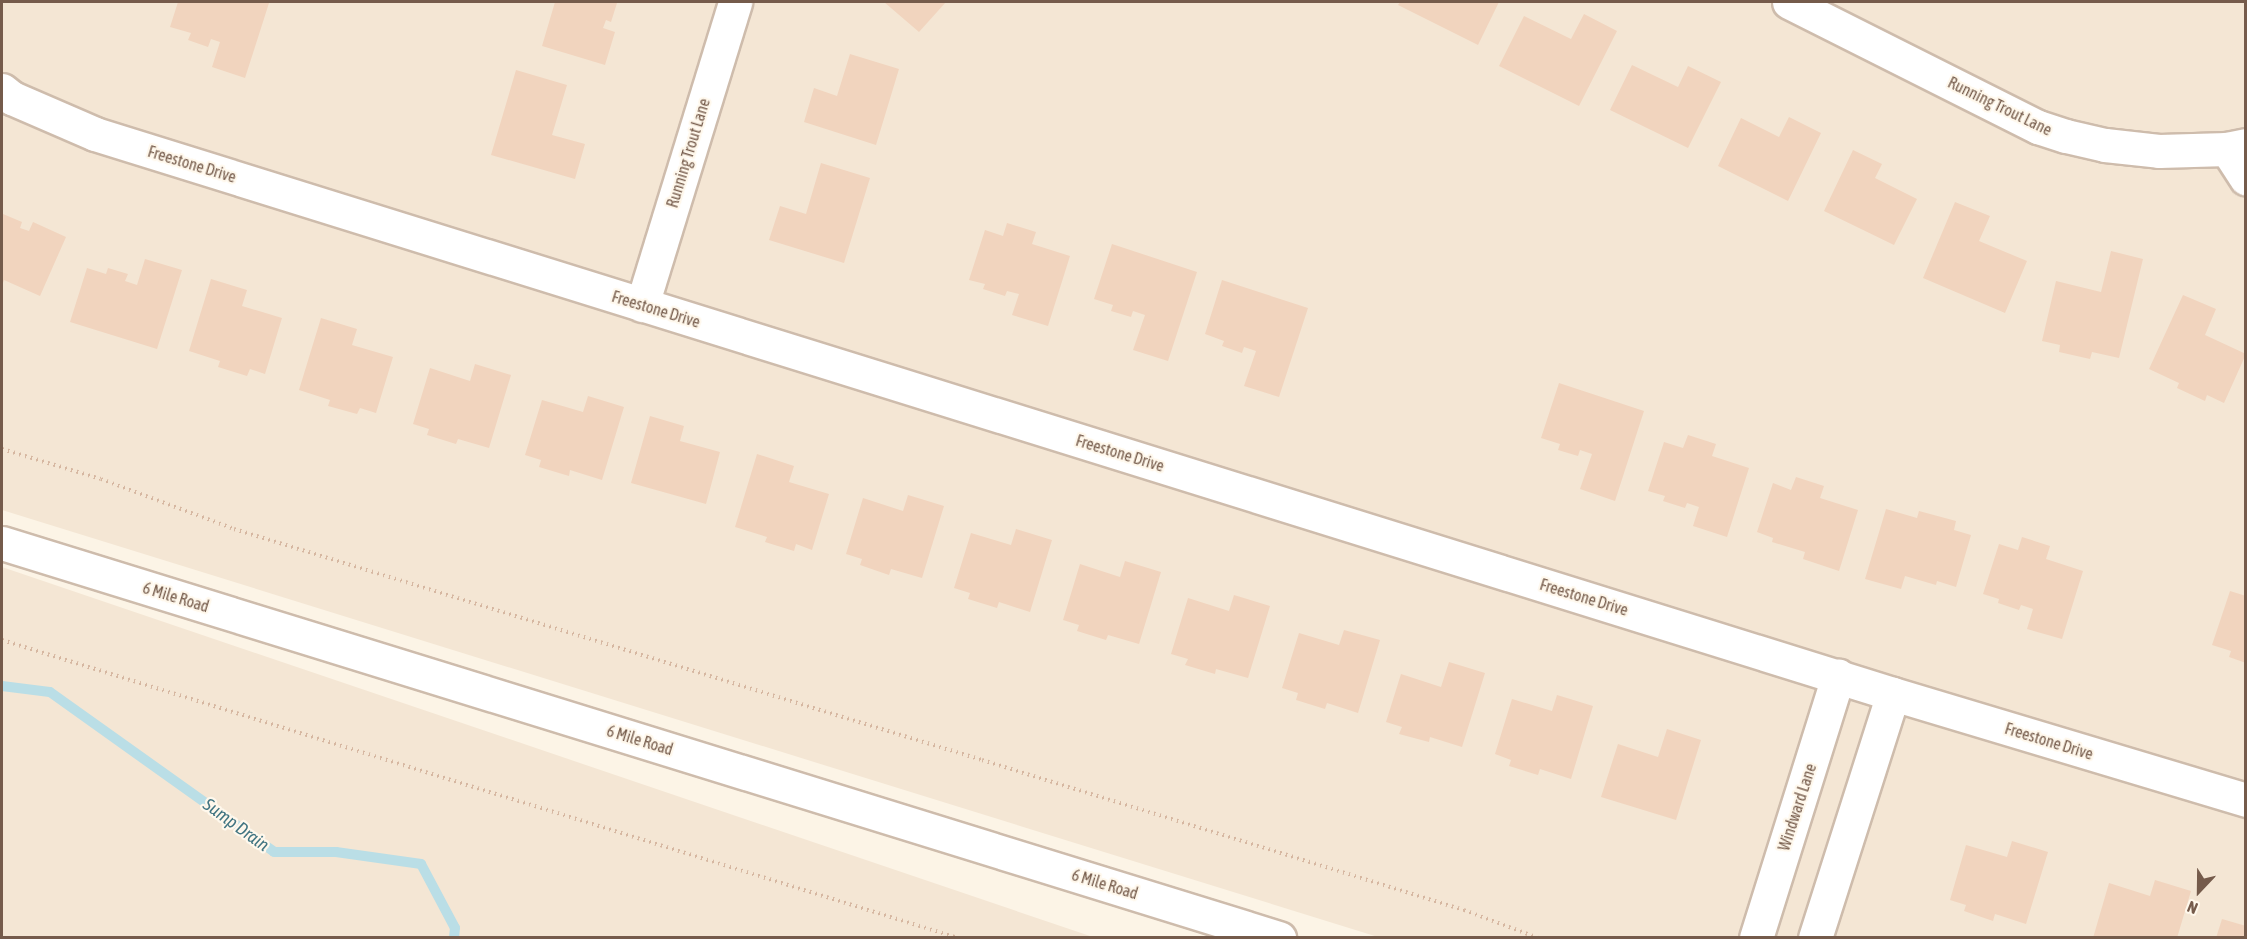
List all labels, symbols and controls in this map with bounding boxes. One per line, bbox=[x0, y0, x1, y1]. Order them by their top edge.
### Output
street label: Running Trout Lane bbox=[1945, 73, 2055, 139]
street label: Running Trout Lane bbox=[662, 96, 714, 210]
street label: Freestone Drive bbox=[146, 141, 238, 187]
street label: Freestone Drive bbox=[610, 286, 702, 332]
street label: Freestone Drive bbox=[1074, 430, 1166, 476]
street label: Freestone Drive bbox=[1538, 574, 1630, 620]
street label: 6 Mile Road bbox=[141, 578, 211, 616]
street label: Freestone Drive bbox=[2003, 718, 2095, 764]
street label: 6 Mile Road bbox=[605, 721, 675, 759]
street label: Windward Lane bbox=[1774, 761, 1820, 853]
water label: Sump Drain bbox=[199, 794, 273, 856]
north arrow bbox=[2169, 861, 2229, 921]
street label: 6 Mile Road bbox=[1070, 865, 1140, 903]
text: N bbox=[2185, 898, 2200, 918]

